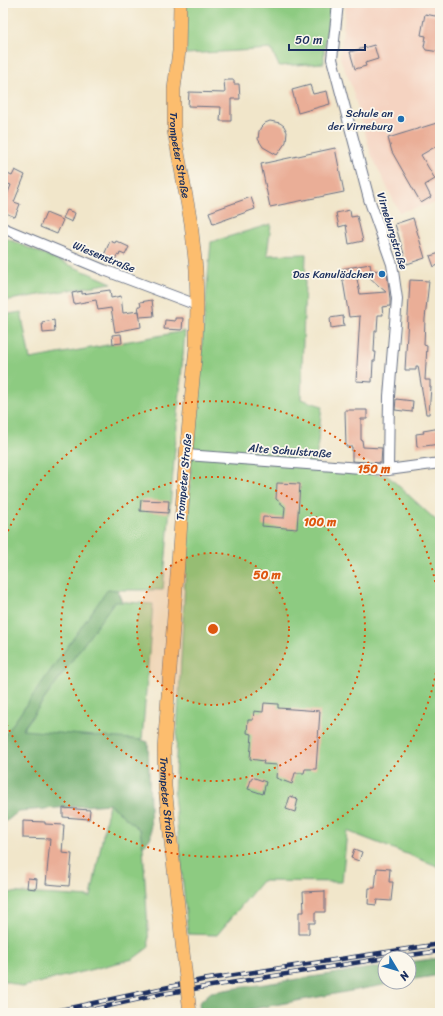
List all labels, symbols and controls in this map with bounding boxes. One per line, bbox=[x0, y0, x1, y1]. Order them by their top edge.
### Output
scale bar bbox=[289, 26, 365, 52]
text: 50 m bbox=[295, 29, 322, 51]
place label: Schule an der Virneburg bbox=[328, 104, 393, 136]
street label: Trompeter Straße bbox=[164, 112, 196, 200]
marker: Schule an der Virneburg bbox=[396, 114, 406, 124]
street label: Virneburgstraße bbox=[371, 190, 413, 272]
street label: Wiesenstraße bbox=[70, 236, 138, 278]
place label: Das Kanulädchen bbox=[293, 265, 374, 284]
marker: Das Kanulädchen bbox=[377, 269, 387, 279]
street label: Trompeter Straße bbox=[171, 432, 197, 521]
street label: Alte Schulstraße bbox=[247, 439, 333, 463]
text: 150 m bbox=[358, 458, 391, 480]
text: 100 m bbox=[304, 511, 337, 533]
text: 50 m bbox=[253, 564, 281, 586]
centre of rings bbox=[206, 622, 220, 636]
street label: Trompeter Straße bbox=[155, 757, 181, 845]
north arrow bbox=[377, 950, 417, 990]
text: N bbox=[394, 966, 415, 985]

